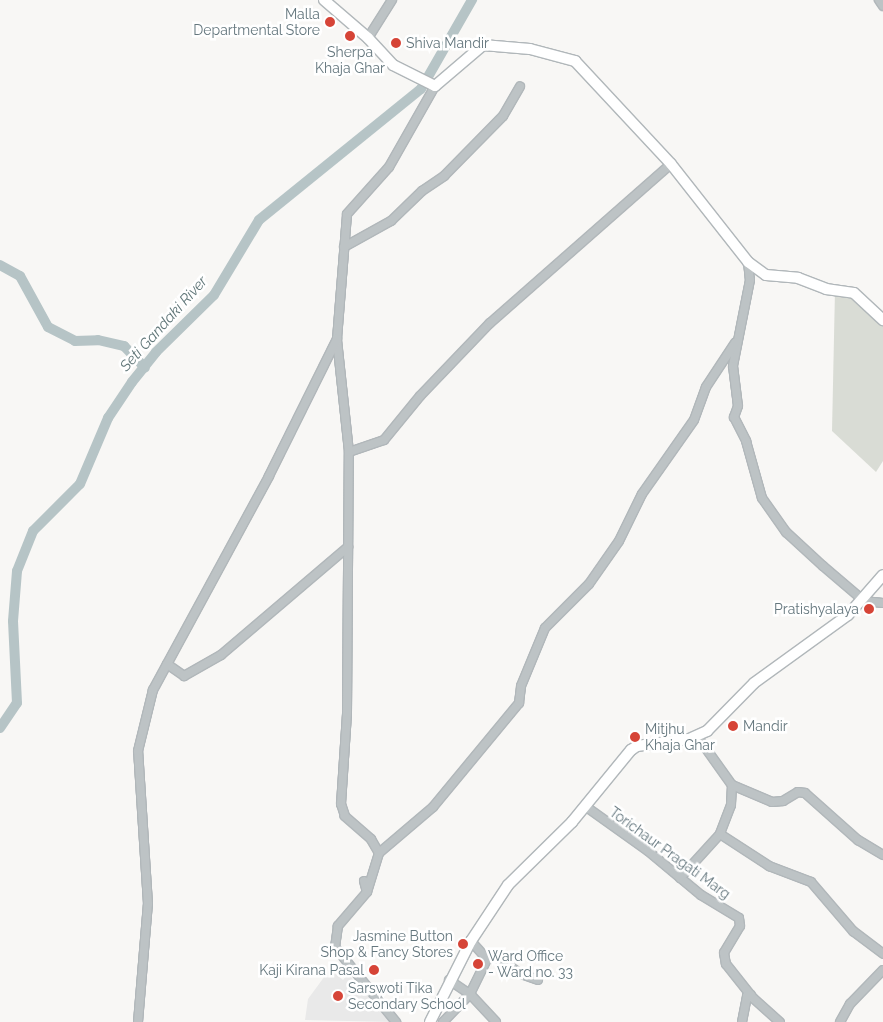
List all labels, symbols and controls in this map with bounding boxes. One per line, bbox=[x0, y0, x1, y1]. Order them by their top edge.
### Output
place label: Malla Departmental Store bbox=[193, 6, 320, 38]
marker: Malla Departmental Store bbox=[324, 16, 336, 28]
marker: Sherpa Khaja Ghar bbox=[344, 30, 356, 42]
place label: Shiva Mandir bbox=[406, 35, 489, 51]
marker: Shiva Mandir bbox=[390, 37, 402, 49]
place label: Sherpa Khaja Ghar bbox=[315, 44, 385, 76]
water label: Seti Gandaki River bbox=[117, 273, 211, 375]
place label: Pratishyalaya bbox=[774, 601, 859, 617]
marker: Pratishyalaya bbox=[863, 603, 875, 615]
place label: Mandir bbox=[743, 718, 788, 734]
marker: Mandir bbox=[727, 720, 739, 732]
place label: Mitjhu Khaja Ghar bbox=[645, 721, 715, 754]
marker: Mitjhu Khaja Ghar bbox=[629, 731, 641, 743]
street label: Torichaur Pragati Marg bbox=[606, 803, 734, 903]
place label: Jasmine Button Shop & Fancy Stores bbox=[320, 928, 453, 960]
marker: Jasmine Button Shop & Fancy Stores bbox=[457, 938, 469, 950]
place label: Ward Office - Ward no. 33 bbox=[488, 948, 573, 980]
marker: Ward Office - Ward no. 33 bbox=[472, 958, 484, 970]
place label: Kaji Kirana Pasal bbox=[259, 962, 364, 978]
marker: Kaji Kirana Pasal bbox=[368, 964, 380, 976]
place label: Sarswoti Tika Secondary School bbox=[348, 980, 466, 1012]
marker: Sarswoti Tika Secondary School bbox=[332, 990, 344, 1002]

